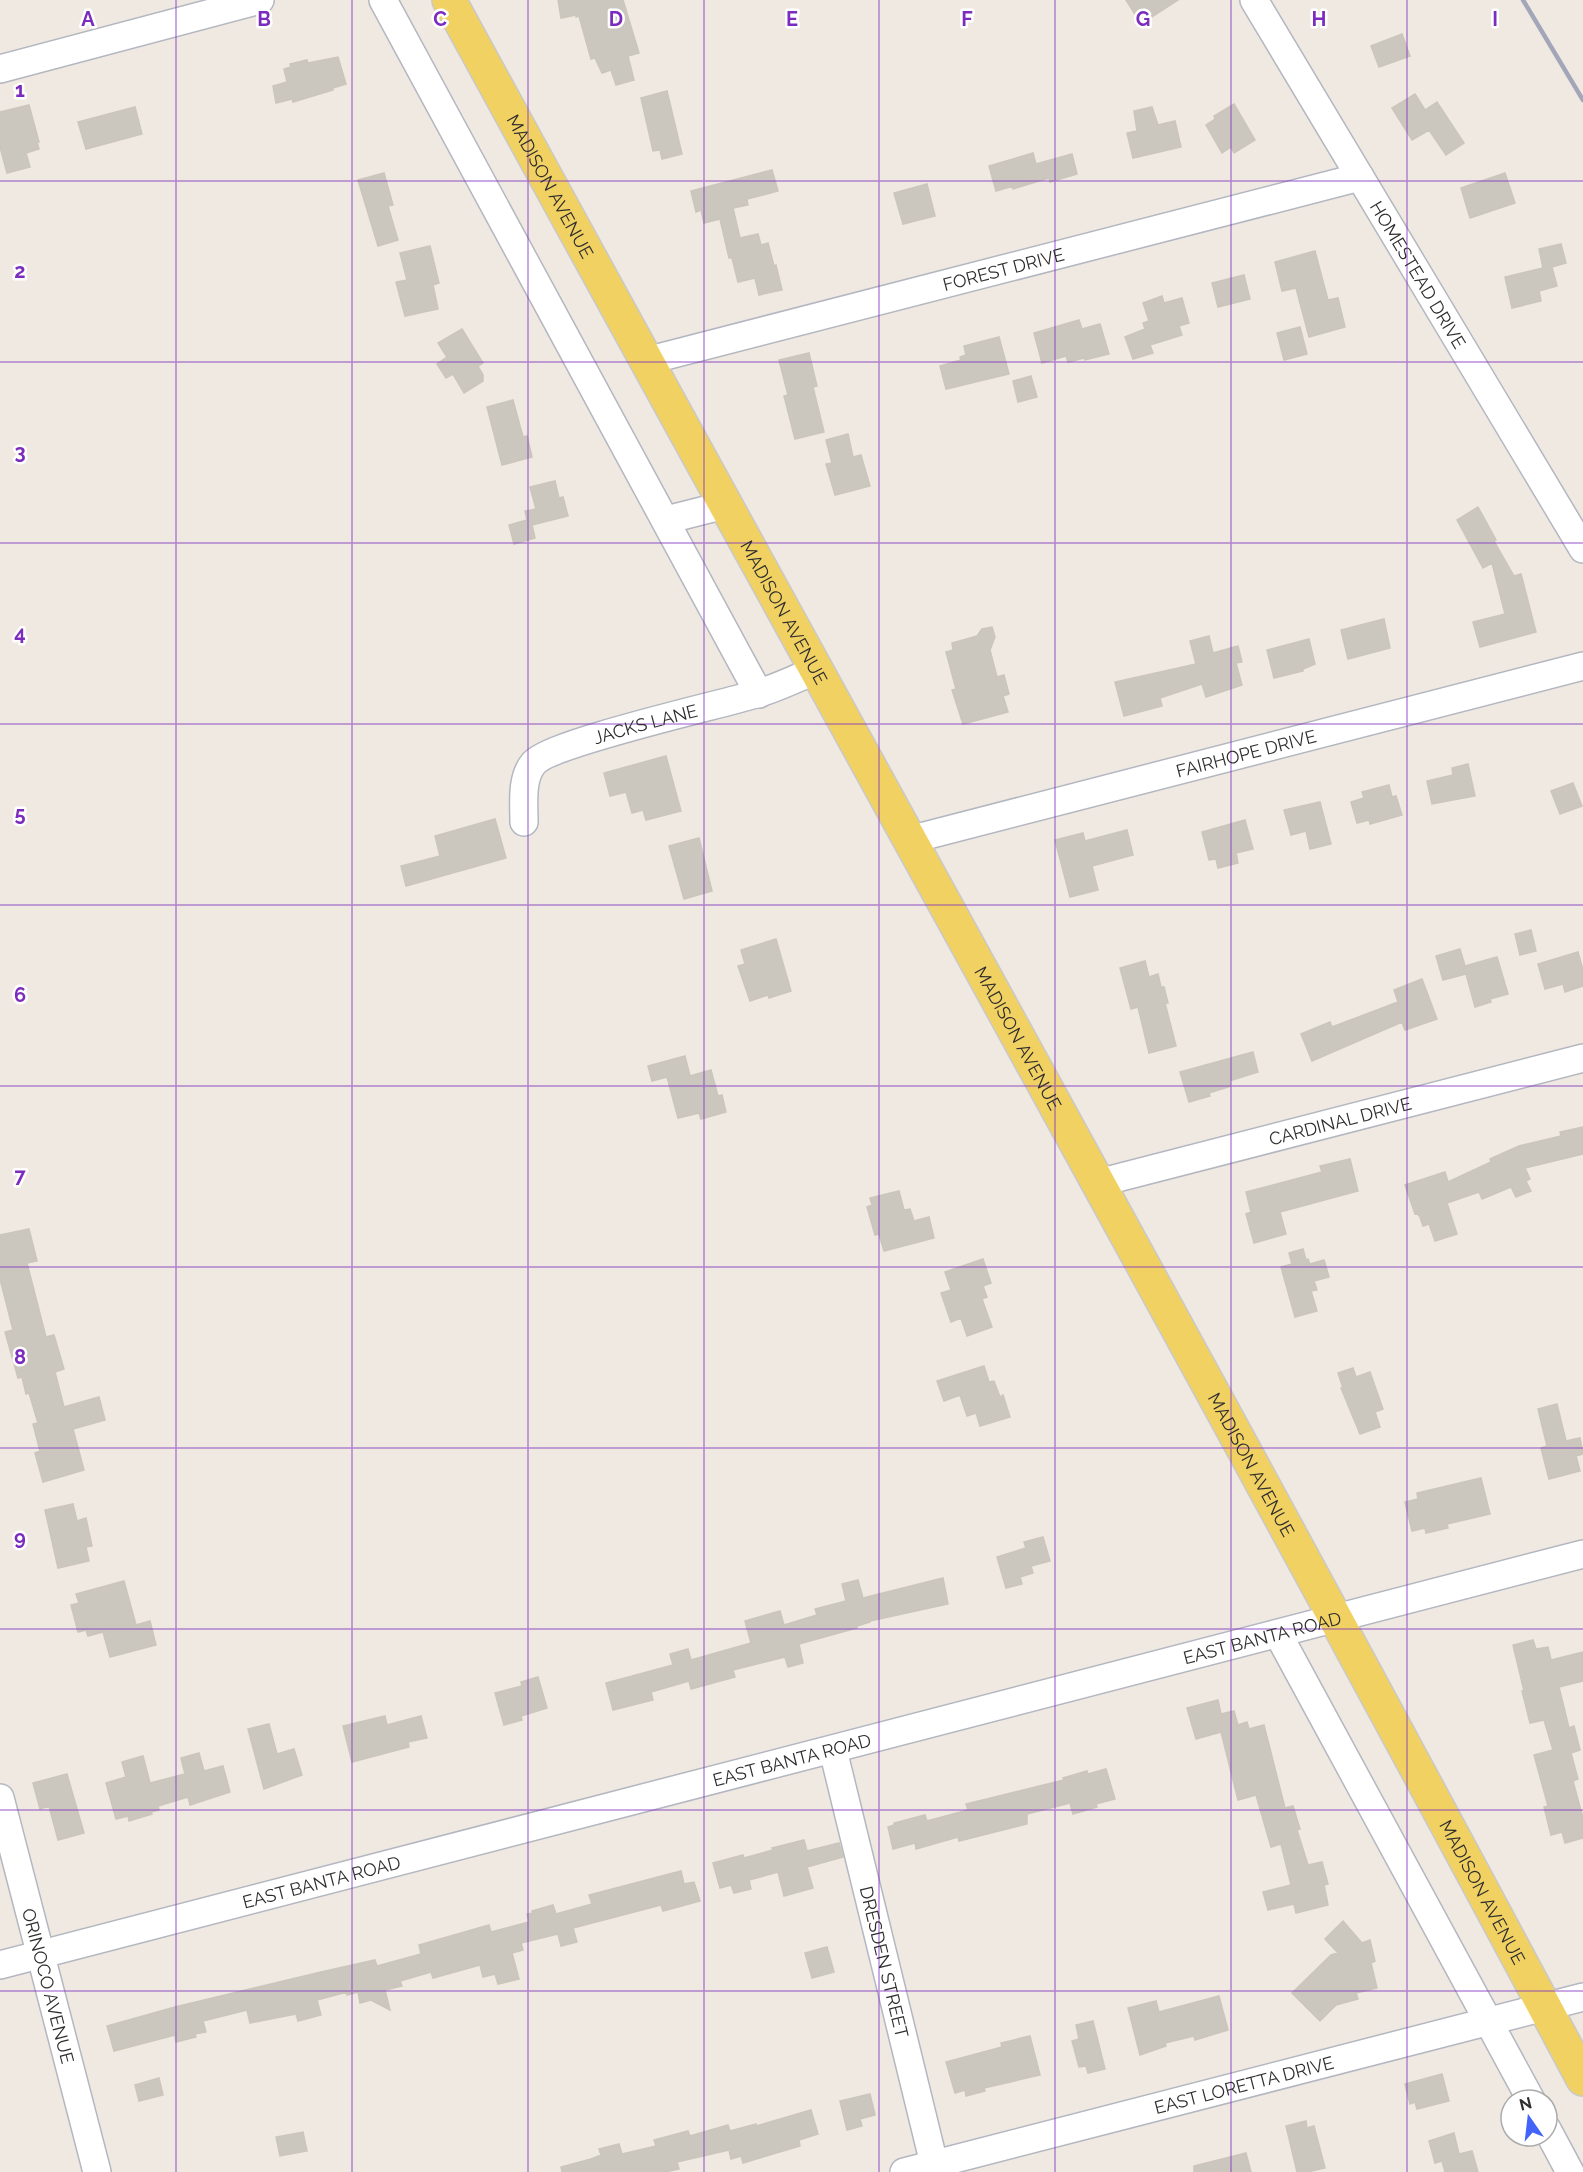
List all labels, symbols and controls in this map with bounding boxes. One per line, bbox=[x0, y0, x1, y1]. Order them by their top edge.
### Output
text: A bbox=[81, 7, 95, 31]
text: B bbox=[257, 7, 271, 31]
text: C bbox=[433, 7, 447, 31]
text: D bbox=[609, 7, 623, 31]
text: E bbox=[786, 7, 798, 31]
text: F bbox=[961, 7, 973, 31]
text: G bbox=[1136, 7, 1150, 31]
text: H bbox=[1312, 7, 1326, 31]
text: I bbox=[1492, 7, 1498, 31]
text: 1 bbox=[15, 78, 25, 102]
street label: MADISON AVENUE bbox=[503, 111, 598, 261]
street label: HOMESTEAD DRIVE bbox=[1366, 197, 1471, 352]
street label: FOREST DRIVE bbox=[940, 243, 1066, 295]
text: 2 bbox=[14, 259, 26, 283]
text: 3 bbox=[14, 440, 26, 464]
street label: MADISON AVENUE bbox=[737, 537, 832, 687]
text: 4 bbox=[14, 621, 26, 645]
street label: JACKS LANE bbox=[591, 699, 700, 748]
street label: FAIRHOPE DRIVE bbox=[1174, 725, 1318, 781]
text: 5 bbox=[14, 802, 26, 826]
street label: MADISON AVENUE bbox=[971, 963, 1066, 1113]
text: 6 bbox=[14, 983, 26, 1007]
street label: CARDINAL DRIVE bbox=[1267, 1092, 1414, 1149]
text: 7 bbox=[14, 1164, 26, 1188]
text: 8 bbox=[14, 1345, 26, 1369]
street label: MADISON AVENUE bbox=[1204, 1389, 1299, 1540]
text: 9 bbox=[14, 1526, 26, 1550]
street label: EAST BANTA ROAD bbox=[1181, 1607, 1344, 1668]
street label: EAST BANTA ROAD bbox=[710, 1729, 873, 1790]
street label: MADISON AVENUE bbox=[1436, 1816, 1530, 1968]
street label: EAST BANTA ROAD bbox=[240, 1851, 403, 1912]
street label: DRESDEN STREET bbox=[856, 1884, 913, 2040]
street label: ORINOCO AVENUE bbox=[18, 1906, 79, 2066]
street label: EAST LORETTA DRIVE bbox=[1152, 2051, 1336, 2118]
north arrow bbox=[1499, 2088, 1559, 2148]
text: N bbox=[1517, 2093, 1534, 2115]

